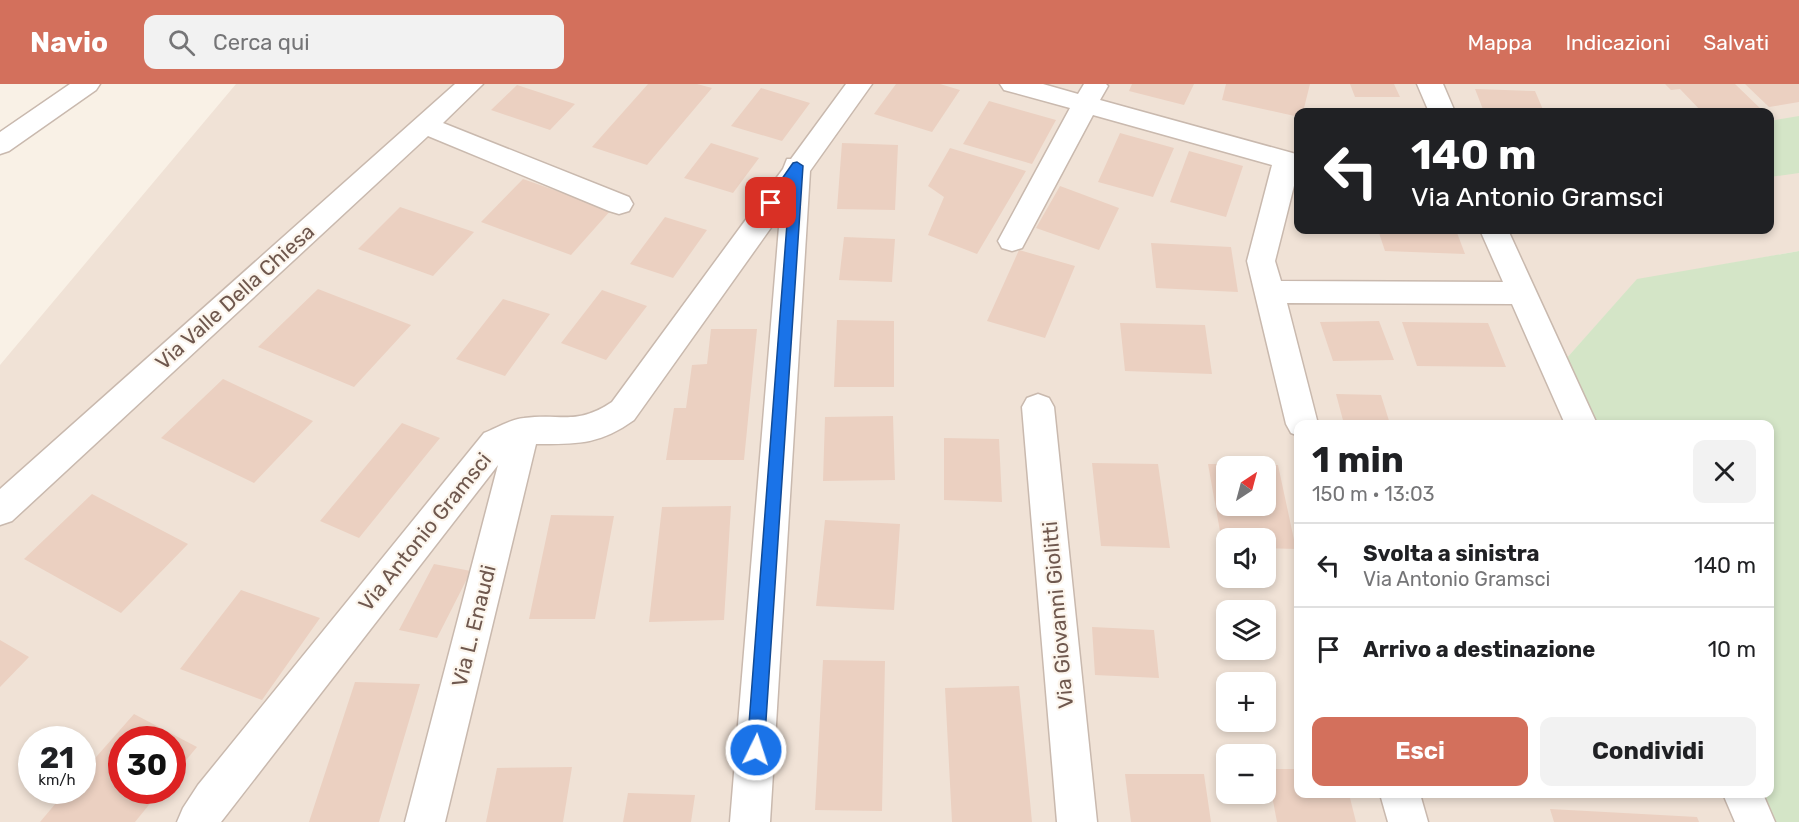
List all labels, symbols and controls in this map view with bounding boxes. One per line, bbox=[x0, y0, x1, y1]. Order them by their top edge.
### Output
search box bbox=[144, 15, 564, 69]
text: Navio bbox=[30, 26, 108, 59]
icon: search bbox=[165, 26, 198, 59]
text: Cerca qui bbox=[213, 29, 310, 56]
text: Mappa bbox=[1467, 30, 1532, 55]
text: Indicazioni bbox=[1565, 30, 1670, 55]
text: Salvati bbox=[1703, 30, 1769, 55]
text: 140 m bbox=[1411, 130, 1537, 180]
icon: left bbox=[1312, 132, 1390, 210]
pin bbox=[745, 177, 796, 228]
text: Via Antonio Gramsci bbox=[1411, 181, 1664, 213]
icon: arrive bbox=[754, 186, 787, 219]
street label: Via Valle Della Chiesa bbox=[150, 219, 319, 375]
text: 1 min bbox=[1312, 438, 1404, 481]
button: close bbox=[1693, 440, 1756, 503]
street label: Via Antonio Gramsci bbox=[353, 447, 496, 616]
north arrow bbox=[1216, 456, 1276, 516]
map controls bbox=[1216, 456, 1276, 804]
text: 150 m · 13:03 bbox=[1312, 482, 1435, 506]
street label: Via Giovanni Giolitti bbox=[1037, 520, 1078, 710]
button: sound bbox=[1216, 528, 1276, 588]
text: Svolta a sinistra bbox=[1363, 540, 1540, 567]
icon: left bbox=[1312, 549, 1345, 582]
text: 140 m bbox=[1694, 552, 1756, 579]
street label: Via L. Enaudi bbox=[446, 562, 501, 690]
text: Via Antonio Gramsci bbox=[1363, 567, 1550, 591]
button: layers bbox=[1216, 600, 1276, 660]
icon: arrive bbox=[1312, 633, 1345, 666]
text: Arrivo a destinazione bbox=[1363, 636, 1595, 663]
text: 10 m bbox=[1708, 636, 1756, 663]
button: + bbox=[1216, 672, 1276, 732]
button: Esci bbox=[1312, 717, 1528, 786]
button: Condividi bbox=[1540, 717, 1756, 786]
position arrow bbox=[724, 718, 788, 782]
speed limit sign: 30 bbox=[108, 726, 186, 804]
text: 21 bbox=[40, 740, 74, 776]
button: − bbox=[1216, 744, 1276, 804]
text: km/h bbox=[38, 771, 76, 789]

